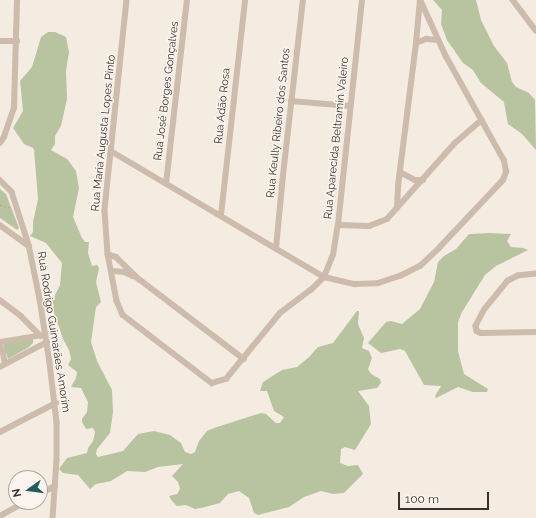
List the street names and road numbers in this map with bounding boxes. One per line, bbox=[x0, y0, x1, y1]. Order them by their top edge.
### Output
street label: Rua José Borges Gonçalves bbox=[152, 20, 182, 162]
street label: Rua Keully Ribeiro dos Santos bbox=[265, 47, 293, 199]
street label: Rua Maria Augusta Lopes Pinto bbox=[89, 54, 119, 212]
street label: Rua Aparecida Beltramin Valeiro bbox=[322, 56, 352, 220]
street label: Rua Adão Rosa bbox=[212, 67, 234, 145]
street label: Rua Rodrigo Guimarães Amorim bbox=[34, 250, 72, 414]

